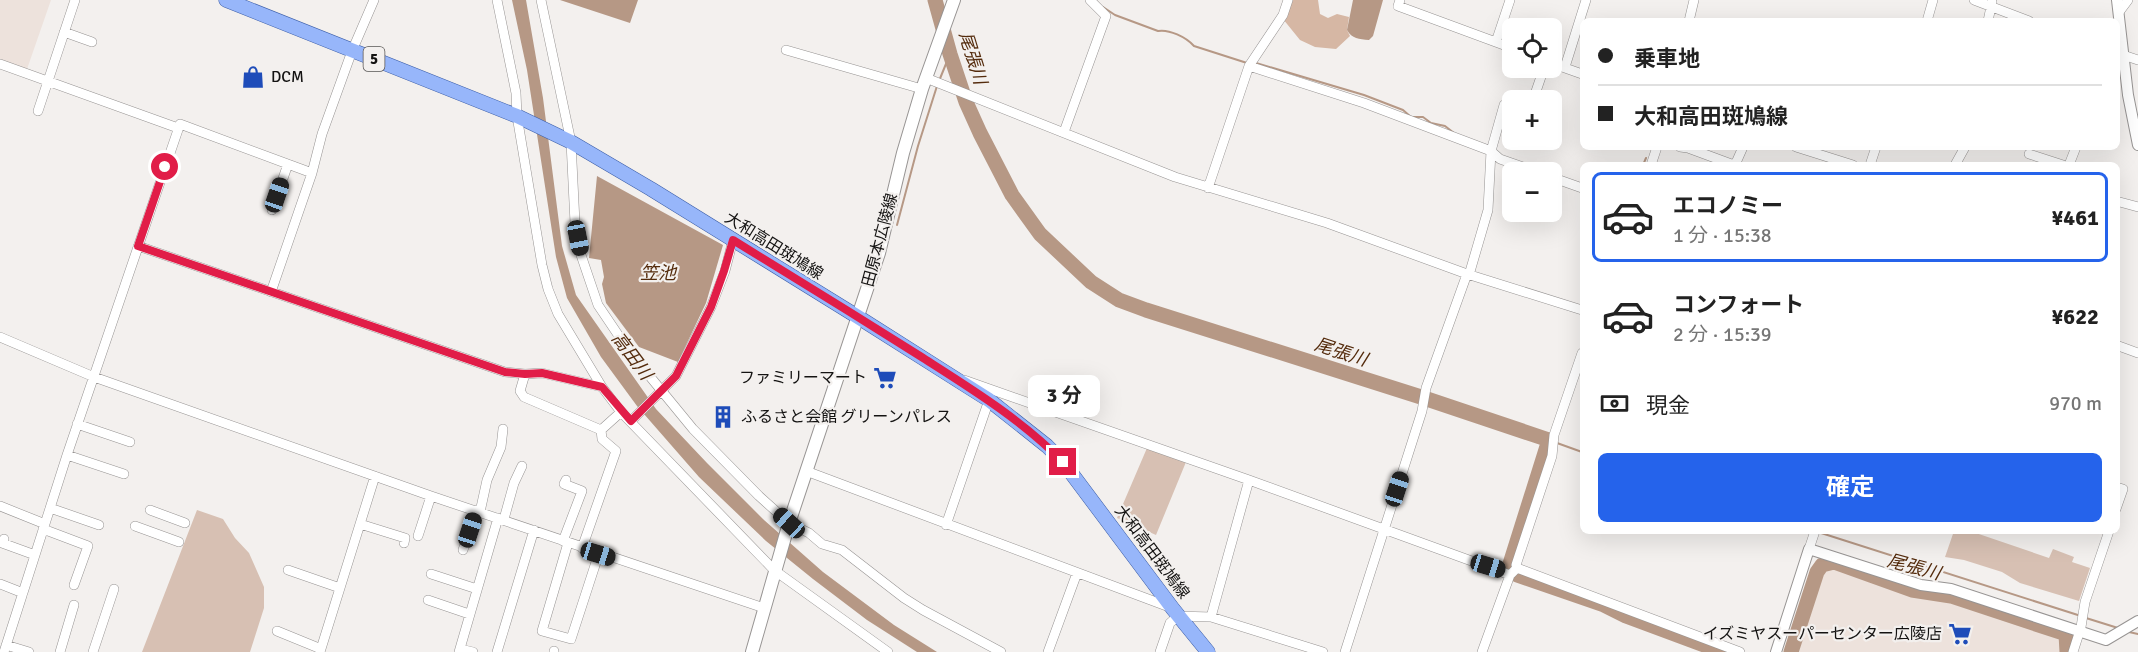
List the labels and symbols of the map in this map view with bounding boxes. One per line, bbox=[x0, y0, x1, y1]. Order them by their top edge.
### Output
water label: 尾張川 bbox=[955, 29, 992, 89]
road number: 5 bbox=[364, 47, 385, 71]
shop icon: DCM bbox=[240, 64, 266, 90]
place label: DCM bbox=[271, 67, 304, 87]
route start bbox=[151, 153, 178, 180]
car bbox=[263, 175, 291, 215]
street label: 田原本広陵線 bbox=[858, 191, 902, 289]
street label: 大和高田斑鳩線 bbox=[721, 208, 827, 284]
car bbox=[566, 219, 590, 257]
water label: 笠池 bbox=[640, 262, 678, 284]
water label: 高田川 bbox=[607, 328, 658, 386]
water label: 尾張川 bbox=[1312, 333, 1372, 371]
supermarket icon: ファミリーマート bbox=[872, 365, 898, 391]
place label: ファミリーマート bbox=[739, 368, 867, 388]
callout: 3 分 bbox=[1027, 375, 1099, 417]
building icon: ふるさと会館 グリーンパレス bbox=[710, 404, 736, 430]
place label: ふるさと会館 グリーンパレス bbox=[741, 407, 952, 427]
route end bbox=[1049, 448, 1076, 475]
car bbox=[1383, 469, 1411, 509]
street label: 大和高田斑鳩線 bbox=[1110, 501, 1194, 603]
car bbox=[770, 504, 808, 542]
car bbox=[456, 510, 484, 550]
car bbox=[578, 540, 618, 568]
water label: 尾張川 bbox=[1885, 549, 1945, 585]
car bbox=[1468, 552, 1508, 580]
supermarket icon: イズミヤスーパーセンター広陵店 bbox=[1947, 621, 1973, 647]
place label: イズミヤスーパーセンター広陵店 bbox=[1703, 624, 1942, 644]

